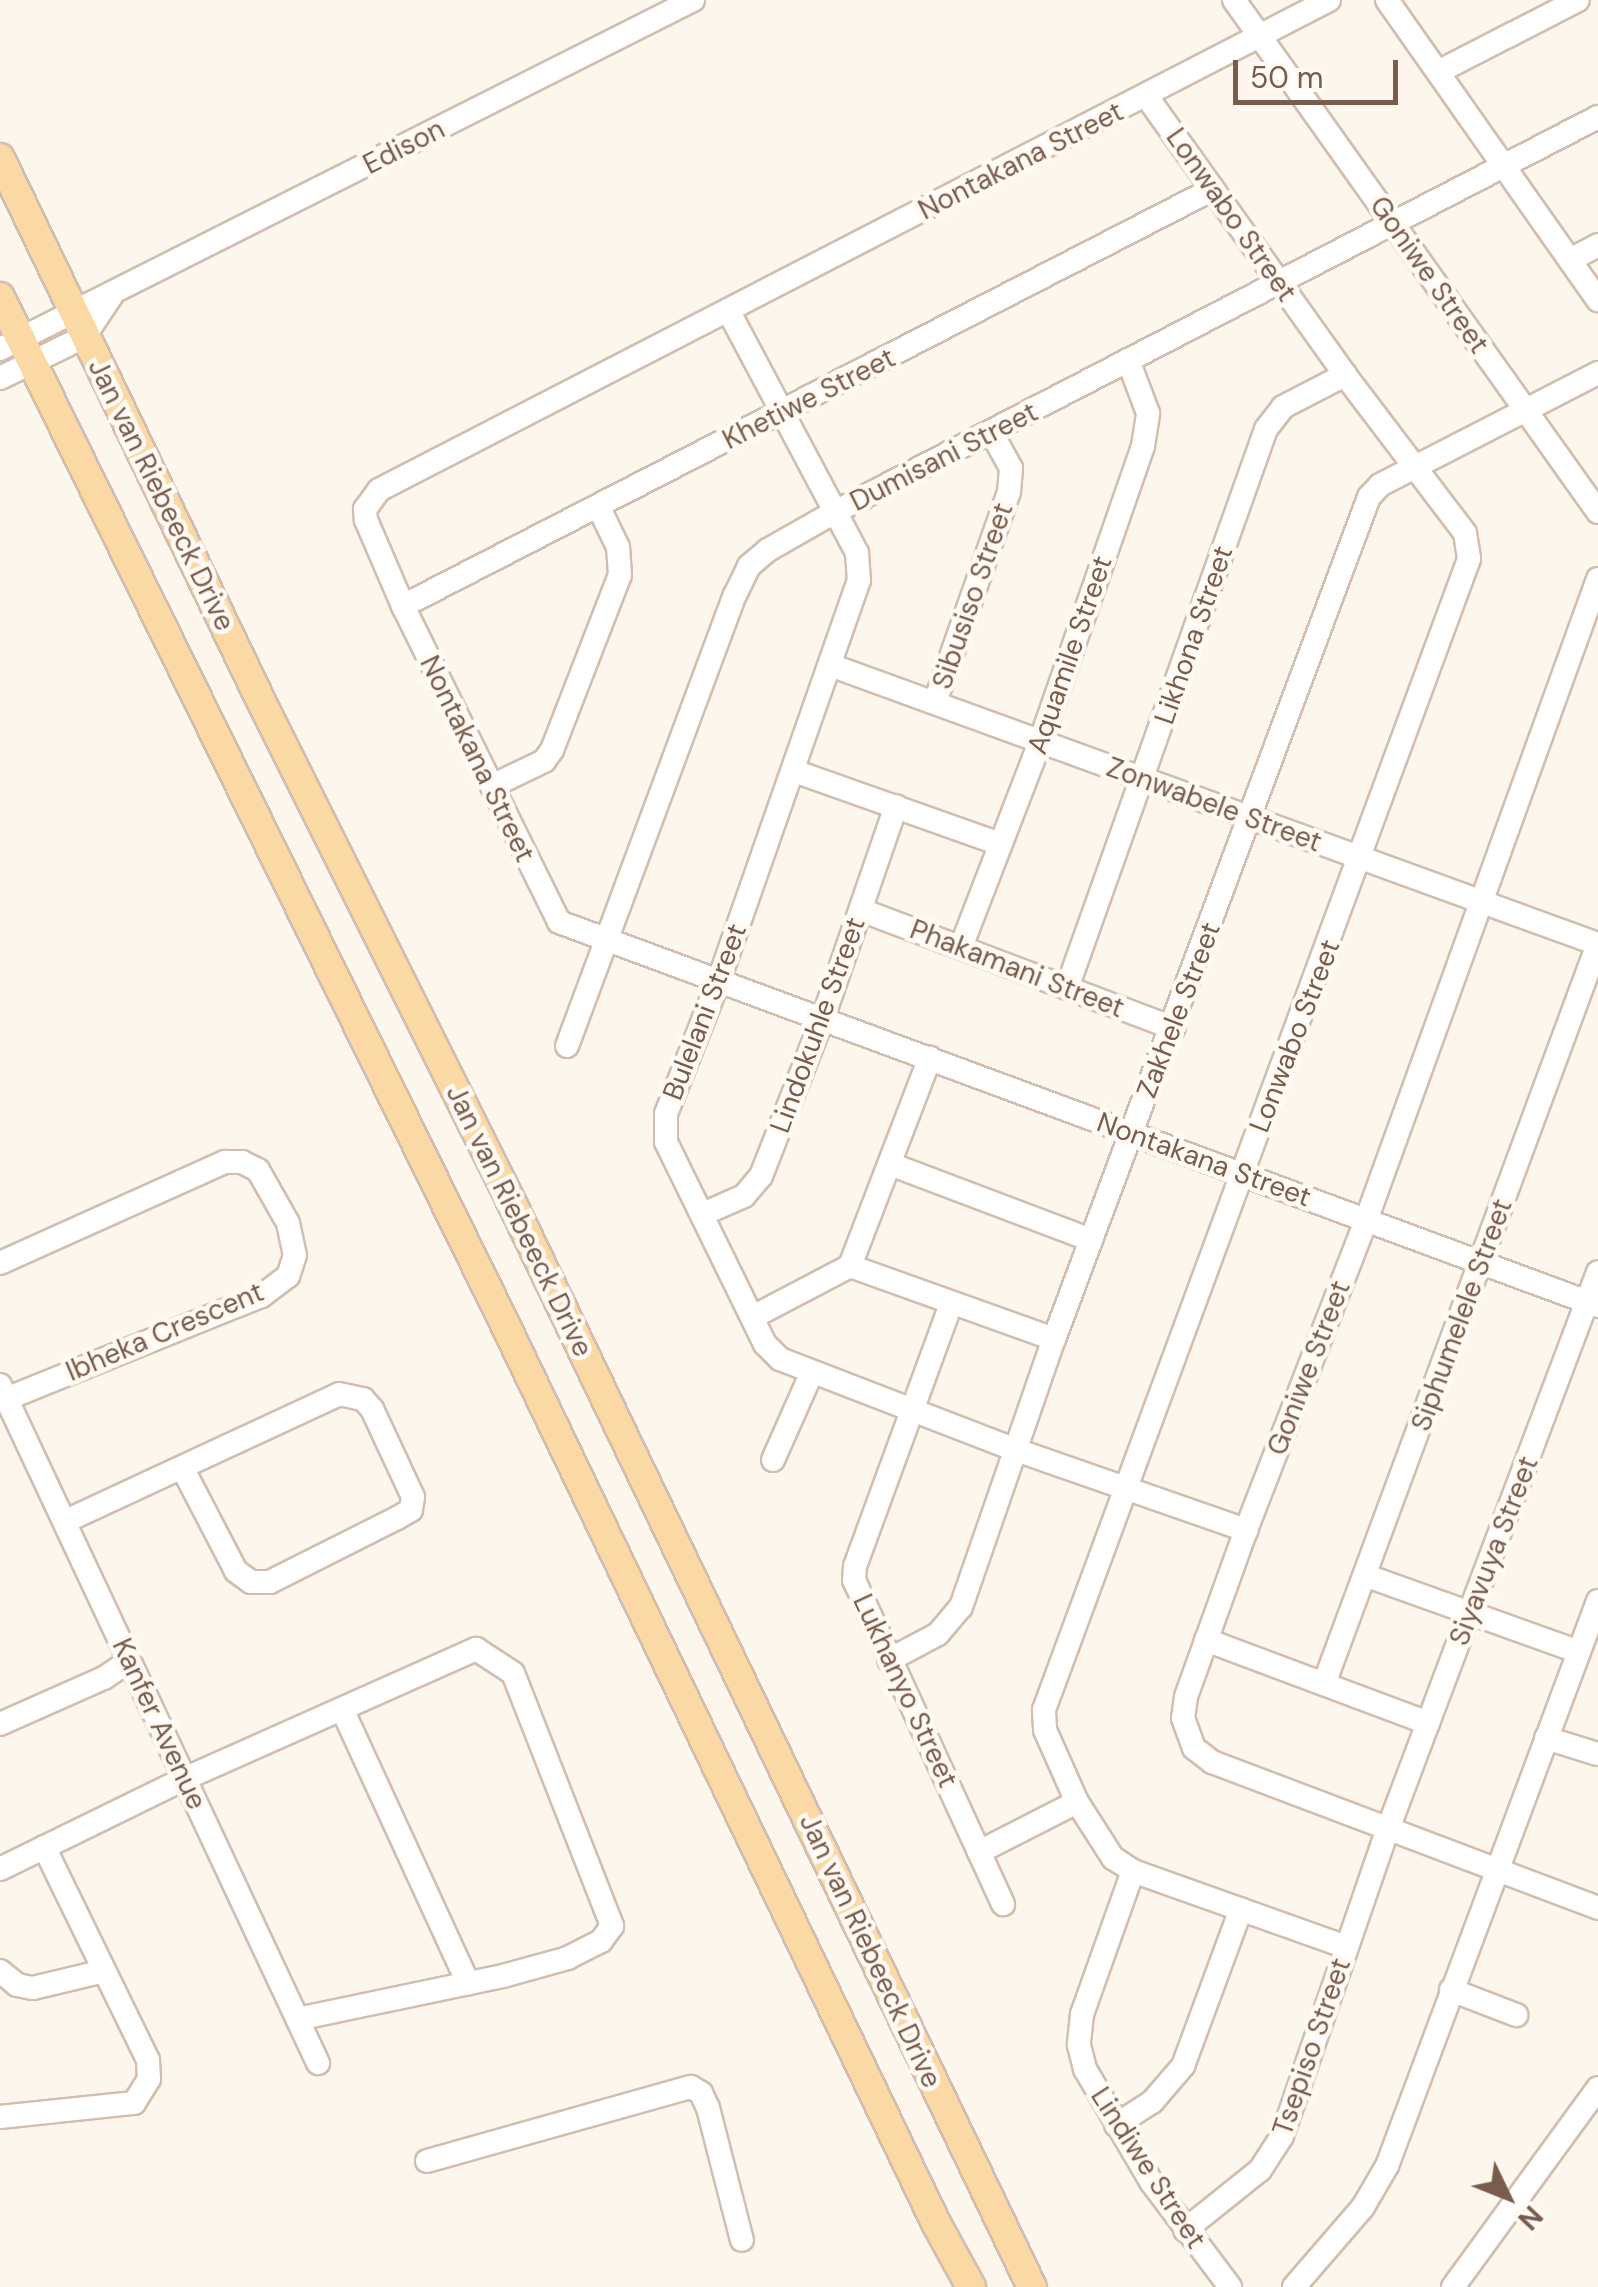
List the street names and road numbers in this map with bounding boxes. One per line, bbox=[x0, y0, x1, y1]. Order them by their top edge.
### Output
street label: Nontakana Street bbox=[913, 95, 1129, 227]
street label: Edison bbox=[358, 112, 450, 182]
street label: Lonwabo Street bbox=[1159, 122, 1303, 308]
street label: Goniwe Street bbox=[1362, 190, 1496, 360]
street label: Khetiwe Street bbox=[717, 341, 901, 457]
street label: Jan van Riebeeck Drive bbox=[81, 354, 241, 636]
street label: Dumisani Street bbox=[845, 395, 1043, 519]
street label: Sibusiso Street bbox=[925, 498, 1021, 694]
street label: Likhona Street bbox=[1148, 541, 1240, 729]
street label: Aquamile Street bbox=[1020, 552, 1120, 758]
street label: Nontakana Street bbox=[412, 650, 542, 868]
street label: Zonwabele Street bbox=[1102, 751, 1326, 859]
street label: Lindokuhle Street bbox=[763, 913, 873, 1137]
street label: Phakamani Street bbox=[905, 913, 1129, 1025]
street label: Zakhele Street bbox=[1130, 917, 1228, 1103]
street label: Bulelani Street bbox=[656, 919, 754, 1105]
street label: Lonwabo Street bbox=[1243, 935, 1347, 1137]
street label: Jan van Riebeeck Drive bbox=[439, 1080, 599, 1362]
street label: Nontakana Street bbox=[1092, 1106, 1316, 1214]
street label: Siphumelele Street bbox=[1404, 1194, 1520, 1436]
street label: Ibheka Crescent bbox=[61, 1275, 269, 1389]
street label: Goniwe Street bbox=[1260, 1276, 1358, 1460]
street label: Siyavuya Street bbox=[1442, 1452, 1546, 1650]
street label: Lukhanyo Street bbox=[845, 1589, 965, 1793]
street label: Kanfer Avenue bbox=[105, 1633, 213, 1815]
street label: Jan van Riebeeck Drive bbox=[792, 1809, 948, 2093]
street label: Tsepiso Street bbox=[1266, 1954, 1358, 2140]
street label: Lindiwe Street bbox=[1083, 2081, 1213, 2255]

